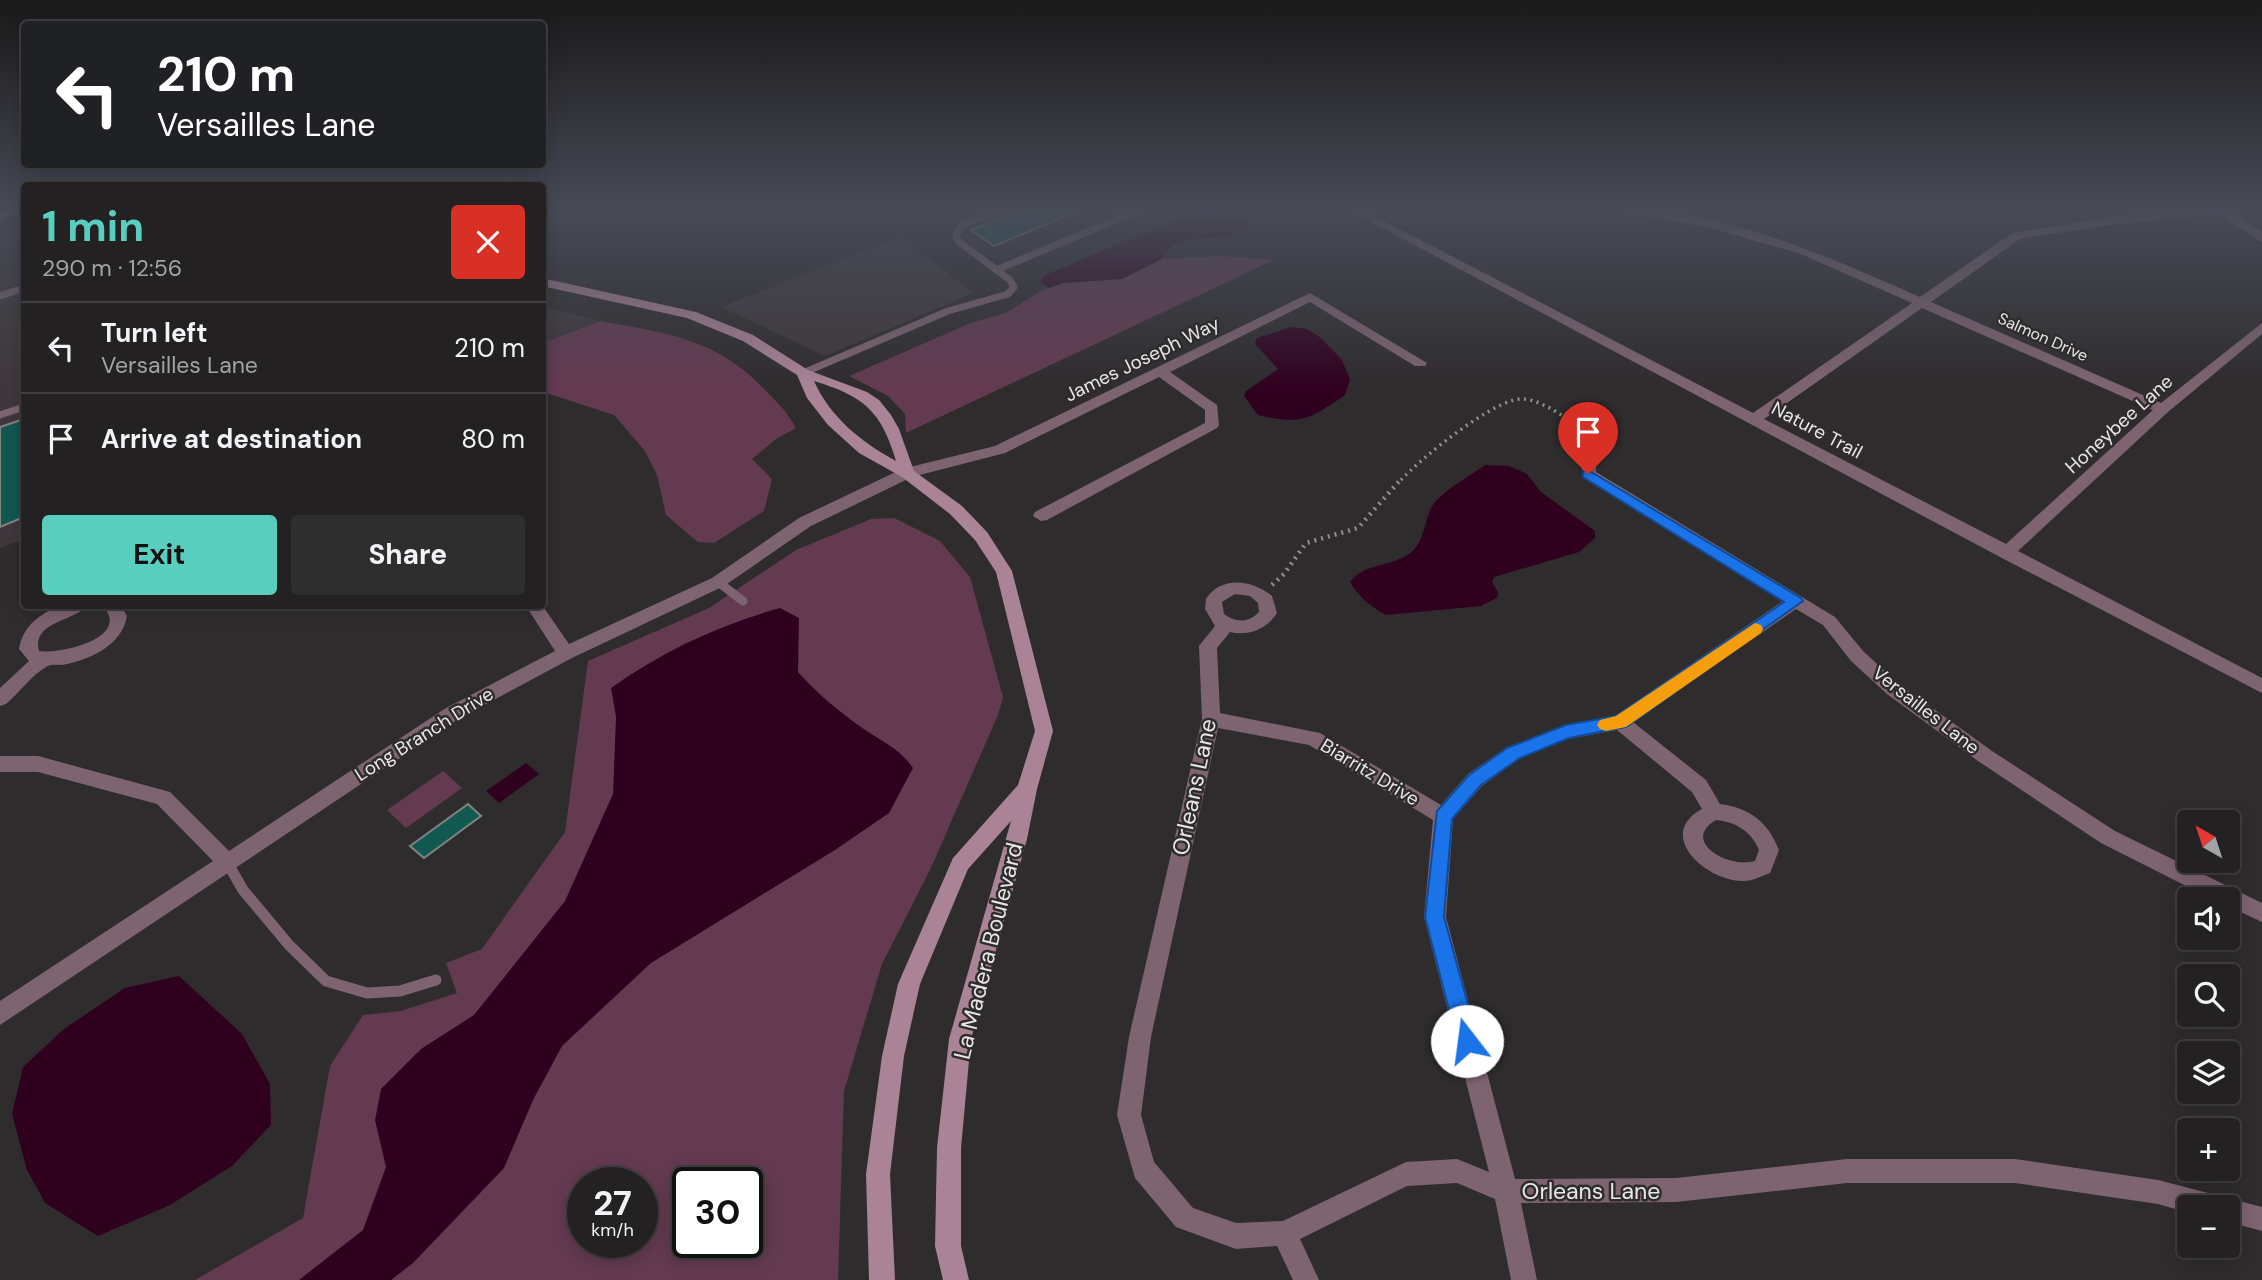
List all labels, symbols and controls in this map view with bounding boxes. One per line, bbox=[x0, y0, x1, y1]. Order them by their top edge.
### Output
text: 210 m bbox=[157, 42, 295, 106]
icon: left bbox=[42, 49, 133, 140]
text: Versailles Lane bbox=[157, 104, 375, 146]
text: 1 min bbox=[42, 199, 144, 254]
button: close bbox=[451, 205, 525, 279]
text: 290 m · 12:56 bbox=[42, 253, 182, 283]
street label: Salmon Drive bbox=[1995, 308, 2091, 366]
street label: James Joseph Way bbox=[1060, 310, 1224, 407]
text: Turn left bbox=[101, 316, 208, 350]
icon: left bbox=[42, 329, 80, 367]
text: 210 m bbox=[454, 331, 525, 365]
text: Versailles Lane bbox=[101, 350, 258, 380]
street label: Honeybee Lane bbox=[2060, 369, 2178, 479]
street label: Nature Trail bbox=[1767, 396, 1867, 464]
pin bbox=[1558, 402, 1618, 474]
icon: arrive bbox=[1569, 413, 1607, 451]
icon: arrive bbox=[42, 420, 80, 458]
text: Arrive at destination bbox=[101, 422, 362, 456]
text: 80 m bbox=[461, 422, 525, 456]
button: Exit bbox=[42, 515, 277, 595]
button: Share bbox=[291, 515, 525, 595]
street label: Versailles Lane bbox=[1867, 660, 1985, 760]
street label: Long Branch Drive bbox=[350, 681, 498, 787]
street label: Orleans Lane bbox=[1165, 716, 1223, 858]
street label: Biarritz Drive bbox=[1316, 733, 1424, 811]
north arrow bbox=[2177, 810, 2240, 873]
map controls bbox=[2177, 810, 2240, 1258]
street label: La Madera Boulevard bbox=[947, 840, 1029, 1062]
button: sound bbox=[2177, 887, 2240, 950]
button: search bbox=[2177, 964, 2240, 1027]
position arrow bbox=[1430, 1004, 1504, 1078]
button: layers bbox=[2177, 1041, 2240, 1104]
button: + bbox=[2177, 1118, 2240, 1181]
speed limit sign: 30 bbox=[672, 1167, 763, 1258]
street label: Orleans Lane bbox=[1522, 1176, 1660, 1206]
text: 27 bbox=[593, 1180, 632, 1226]
button: − bbox=[2177, 1195, 2240, 1258]
text: km/h bbox=[591, 1218, 634, 1242]

